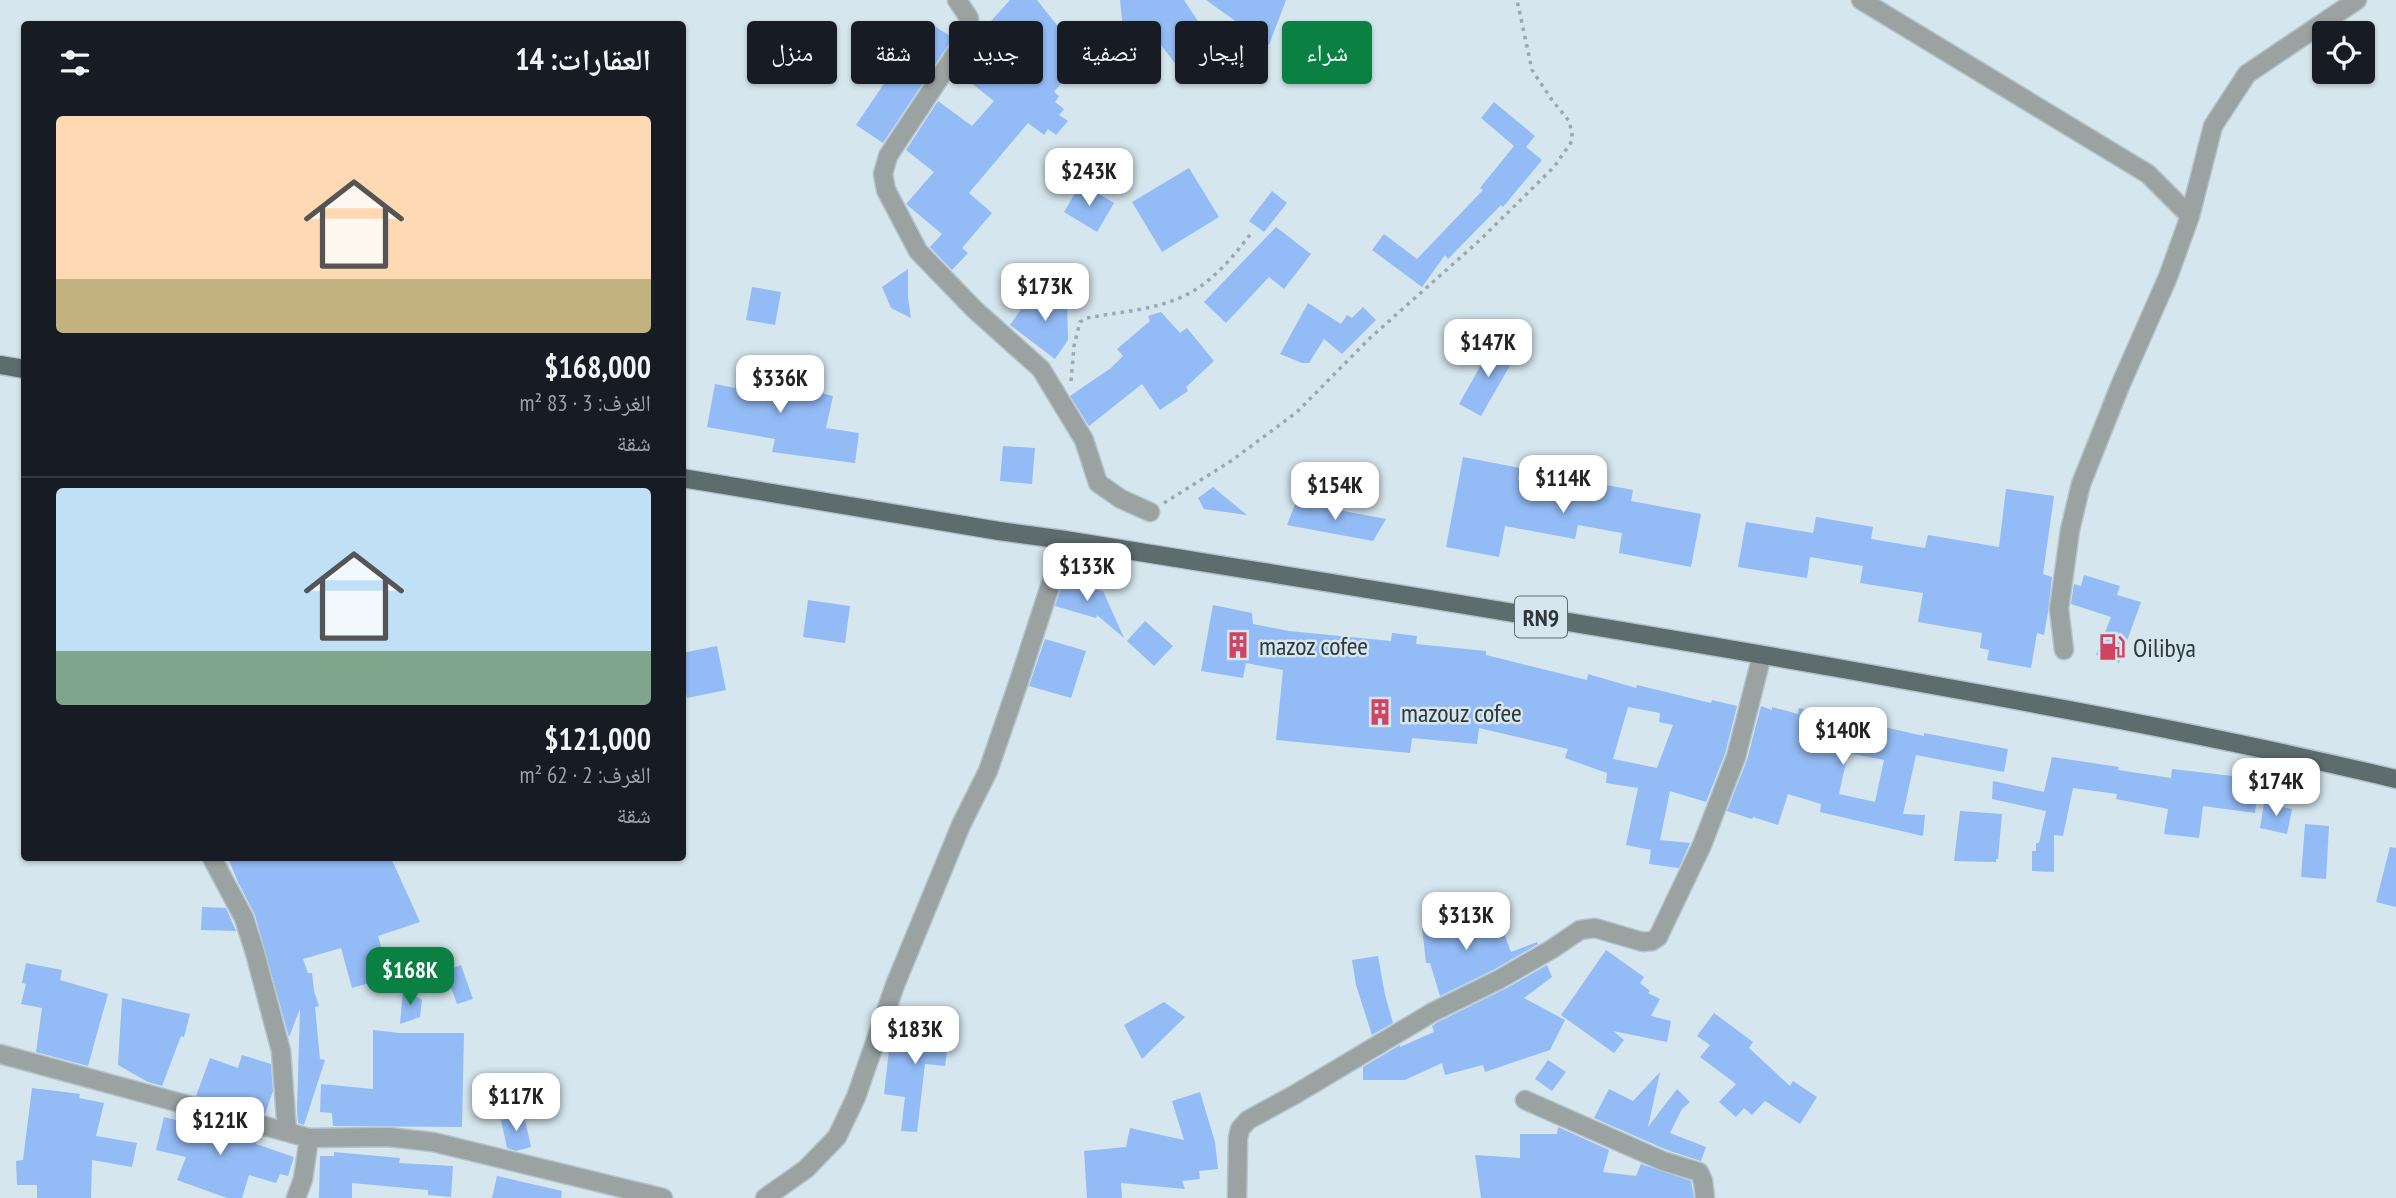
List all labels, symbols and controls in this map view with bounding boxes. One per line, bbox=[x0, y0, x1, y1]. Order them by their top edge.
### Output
chip: منزل bbox=[747, 21, 837, 84]
chip: شقة bbox=[851, 21, 935, 84]
chip: جديد bbox=[949, 21, 1043, 84]
chip: تصفية bbox=[1057, 21, 1161, 84]
chip: إيجار bbox=[1175, 21, 1268, 84]
chip: شراء bbox=[1282, 21, 1372, 84]
map controls bbox=[2312, 21, 2375, 84]
button: locate bbox=[2312, 21, 2375, 84]
text: العقارات: 14 bbox=[515, 39, 651, 78]
icon: filters bbox=[56, 44, 94, 82]
pin: $243K bbox=[1040, 148, 1138, 208]
text: $243K bbox=[1061, 156, 1117, 185]
icon: home bbox=[291, 161, 417, 287]
pin: $173K bbox=[996, 264, 1094, 323]
text: $173K bbox=[1017, 271, 1073, 300]
pin: $147K bbox=[1439, 320, 1537, 379]
text: $147K bbox=[1460, 327, 1516, 356]
text: $168,000 bbox=[544, 347, 651, 386]
pin: $336K bbox=[731, 356, 829, 415]
text: $336K bbox=[752, 363, 808, 392]
text: الغرف: 3 · 83 m² bbox=[520, 388, 651, 417]
text: شقة bbox=[617, 428, 651, 457]
pin: $114K bbox=[1514, 456, 1612, 515]
pin: $154K bbox=[1286, 462, 1384, 522]
text: $114K bbox=[1535, 463, 1591, 492]
text: $154K bbox=[1307, 470, 1363, 499]
icon: home bbox=[291, 533, 417, 659]
pin: $133K bbox=[1038, 544, 1136, 603]
text: $133K bbox=[1059, 551, 1115, 580]
road number: RN9 bbox=[1515, 596, 1567, 638]
place label: mazoz cofee bbox=[1259, 629, 1368, 662]
building icon: mazoz cofee bbox=[1223, 630, 1253, 660]
place label: Oilibya bbox=[2133, 631, 2196, 664]
fuel station icon: Oilibya bbox=[2097, 632, 2127, 662]
place label: mazouz cofee bbox=[1401, 696, 1522, 729]
building icon: mazouz cofee bbox=[1365, 697, 1395, 727]
pin: $140K bbox=[1794, 708, 1892, 767]
text: $140K bbox=[1815, 715, 1871, 744]
text: $121,000 bbox=[544, 719, 651, 758]
pin: $174K bbox=[2227, 758, 2325, 818]
text: الغرف: 2 · 62 m² bbox=[520, 760, 651, 789]
text: $174K bbox=[2248, 766, 2304, 795]
text: شقة bbox=[617, 800, 651, 829]
pin: $313K bbox=[1417, 892, 1515, 952]
text: $313K bbox=[1438, 900, 1494, 929]
pin: $168K bbox=[361, 948, 459, 1007]
text: $168K bbox=[382, 955, 438, 984]
pin: $183K bbox=[866, 1006, 964, 1066]
text: $183K bbox=[887, 1014, 943, 1043]
pin: $117K bbox=[467, 1074, 565, 1133]
text: $117K bbox=[488, 1081, 544, 1110]
pin: $121K bbox=[171, 1098, 269, 1157]
text: $121K bbox=[192, 1105, 248, 1134]

